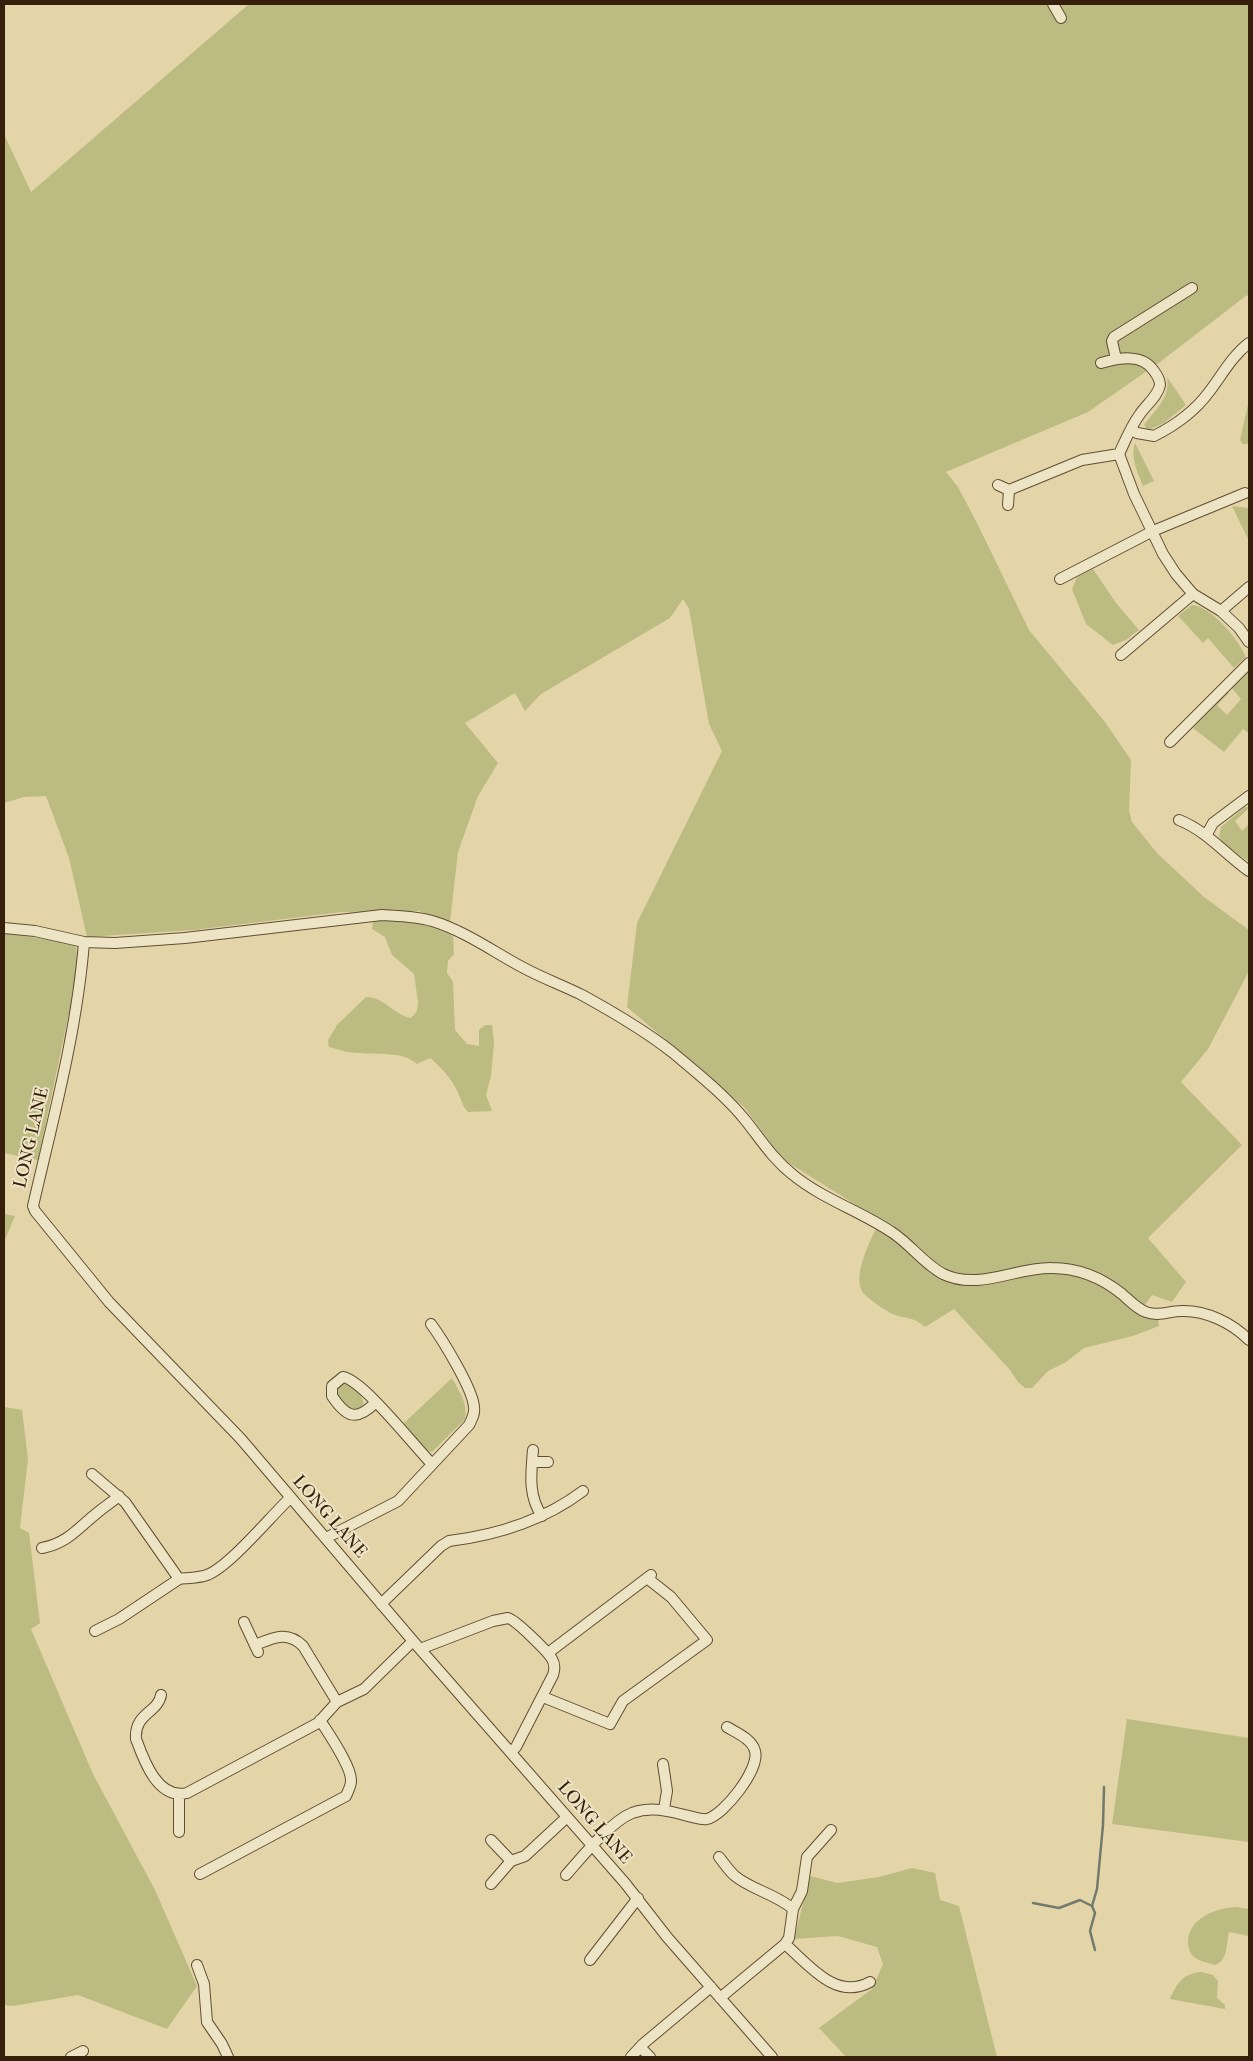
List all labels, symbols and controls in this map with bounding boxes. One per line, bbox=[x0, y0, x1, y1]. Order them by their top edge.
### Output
street label: LONG LANE bbox=[10, 1086, 54, 1190]
street label: LONG LANE bbox=[287, 1471, 371, 1563]
street label: LONG LANE bbox=[552, 1777, 636, 1869]

